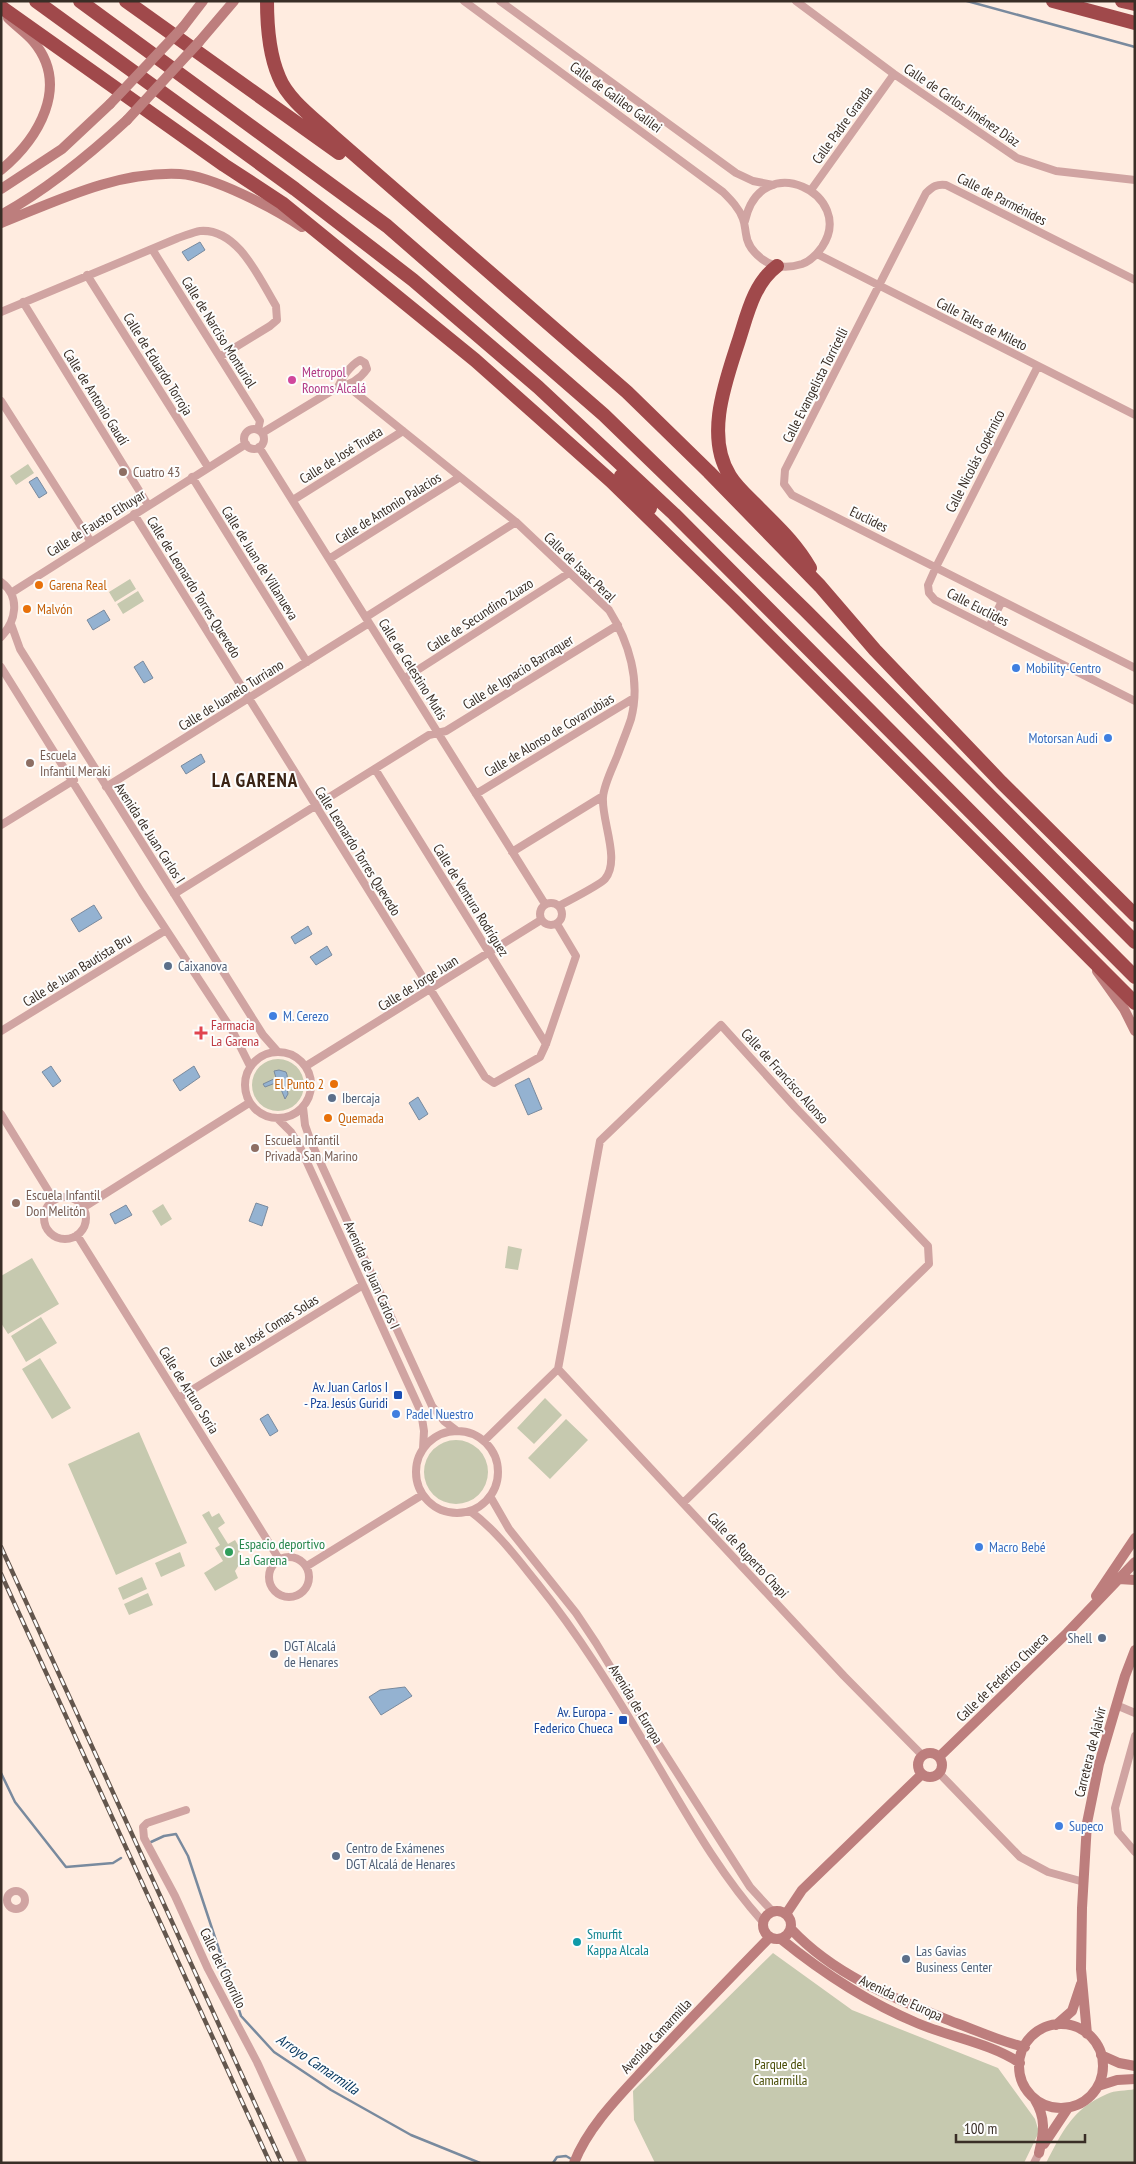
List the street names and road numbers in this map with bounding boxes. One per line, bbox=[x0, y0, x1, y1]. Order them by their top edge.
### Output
street label: Calle de Galileo Galilei bbox=[566, 58, 666, 136]
street label: Calle de Carlos Jiménez Díaz bbox=[900, 59, 1024, 151]
street label: Calle Padre Granda bbox=[808, 83, 876, 167]
street label: Calle de Parménides bbox=[954, 169, 1050, 229]
street label: Calle de Narciso Monturiol bbox=[177, 273, 261, 392]
street label: Calle Tales de Mileto bbox=[933, 293, 1031, 355]
street label: Calle de Eduardo Torroja bbox=[119, 309, 197, 419]
street label: Calle Evangelista Torricelli bbox=[778, 324, 852, 446]
street label: Calle de Antonio Gaudí bbox=[59, 346, 133, 448]
street label: Calle Nicolás Copérnico bbox=[941, 407, 1009, 515]
street label: Calle de José Trueta bbox=[296, 422, 386, 488]
street label: Calle de Antonio Palacios bbox=[332, 468, 445, 548]
street label: Calle de Fausto Elhuyar bbox=[43, 485, 149, 561]
street label: Euclides bbox=[847, 502, 891, 536]
street label: Calle de Juan de Villanueva bbox=[218, 503, 302, 623]
street label: Calle de Leonardo Torres Quevedo bbox=[143, 513, 245, 661]
street label: Calle de Isaac Peral bbox=[540, 528, 620, 606]
street label: Calle de Secundino Zuazo bbox=[423, 574, 537, 656]
street label: Calle Euclides bbox=[944, 584, 1012, 630]
street label: Calle de Celestino Mutis bbox=[375, 615, 452, 723]
street label: Calle de Ignacio Barraquer bbox=[459, 631, 577, 713]
street label: Calle de Juanelo Turriano bbox=[175, 655, 287, 735]
street label: Calle de Alonso de Covarrubias bbox=[481, 689, 617, 781]
street label: Avenida de Juan Carlos I bbox=[111, 779, 189, 887]
street label: Calle Leonardo Torres Quevedo bbox=[311, 783, 405, 919]
street label: Calle de Ventura Rodríguez bbox=[429, 840, 513, 960]
street label: Calle de Juan Bautista Bru bbox=[19, 929, 135, 1011]
street label: Calle de Jorge Juan bbox=[375, 951, 461, 1015]
street label: Calle de Francisco Alonso bbox=[737, 1025, 833, 1127]
street label: Avenida de Juan Carlos I bbox=[340, 1218, 404, 1332]
street label: Calle de José Comas Solas bbox=[206, 1290, 322, 1372]
street label: Calle de Arturo Soria bbox=[155, 1343, 223, 1437]
street label: Calle de Ruperto Chapí bbox=[704, 1508, 792, 1602]
street label: Calle de Federico Chueca bbox=[952, 1629, 1052, 1725]
street label: Avenida de Europa bbox=[605, 1661, 667, 1747]
street label: Carretera de Ajalvir bbox=[1070, 1705, 1110, 1799]
street label: Calle del Chorrillo bbox=[196, 1925, 250, 2011]
street label: Avenida de Europa bbox=[857, 1971, 945, 2025]
street label: Avenida Camarmilla bbox=[617, 1995, 695, 2077]

